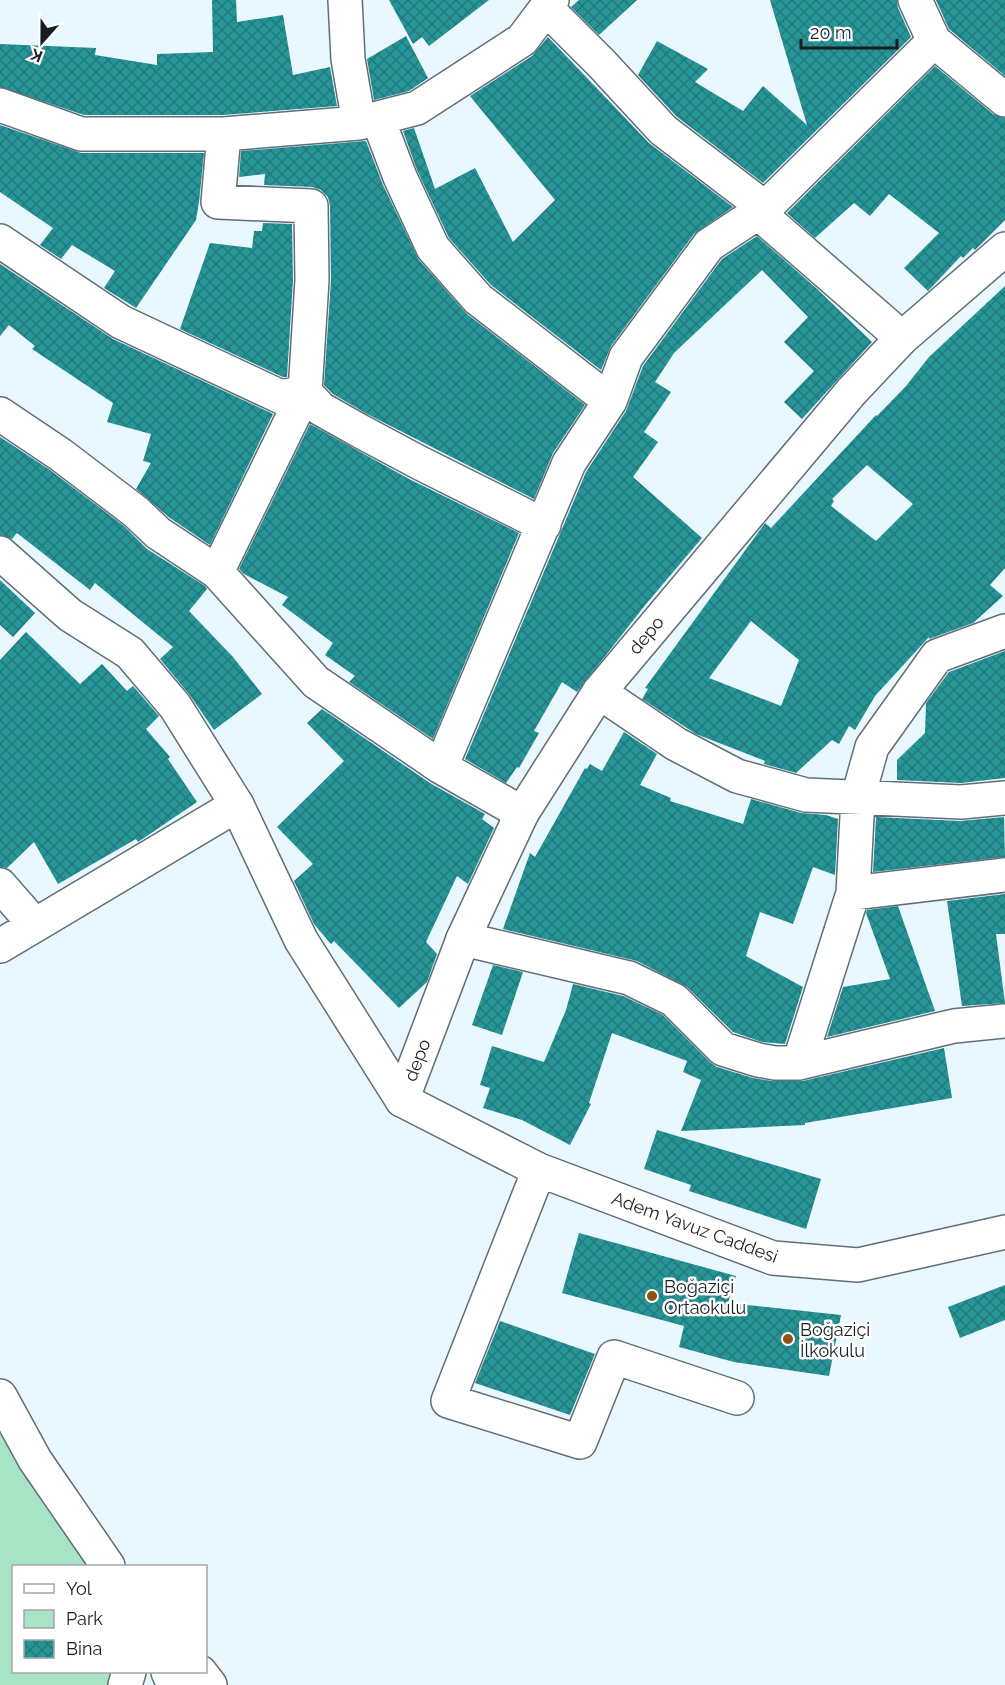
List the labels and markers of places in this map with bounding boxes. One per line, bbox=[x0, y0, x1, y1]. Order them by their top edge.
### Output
place label: Boğaziçi Ortaokulu bbox=[664, 1276, 746, 1318]
marker: Boğaziçi Ortaokulu bbox=[645, 1289, 659, 1303]
place label: Boğaziçi İlkokulu bbox=[800, 1319, 870, 1361]
marker: Boğaziçi İlkokulu bbox=[781, 1332, 795, 1346]

